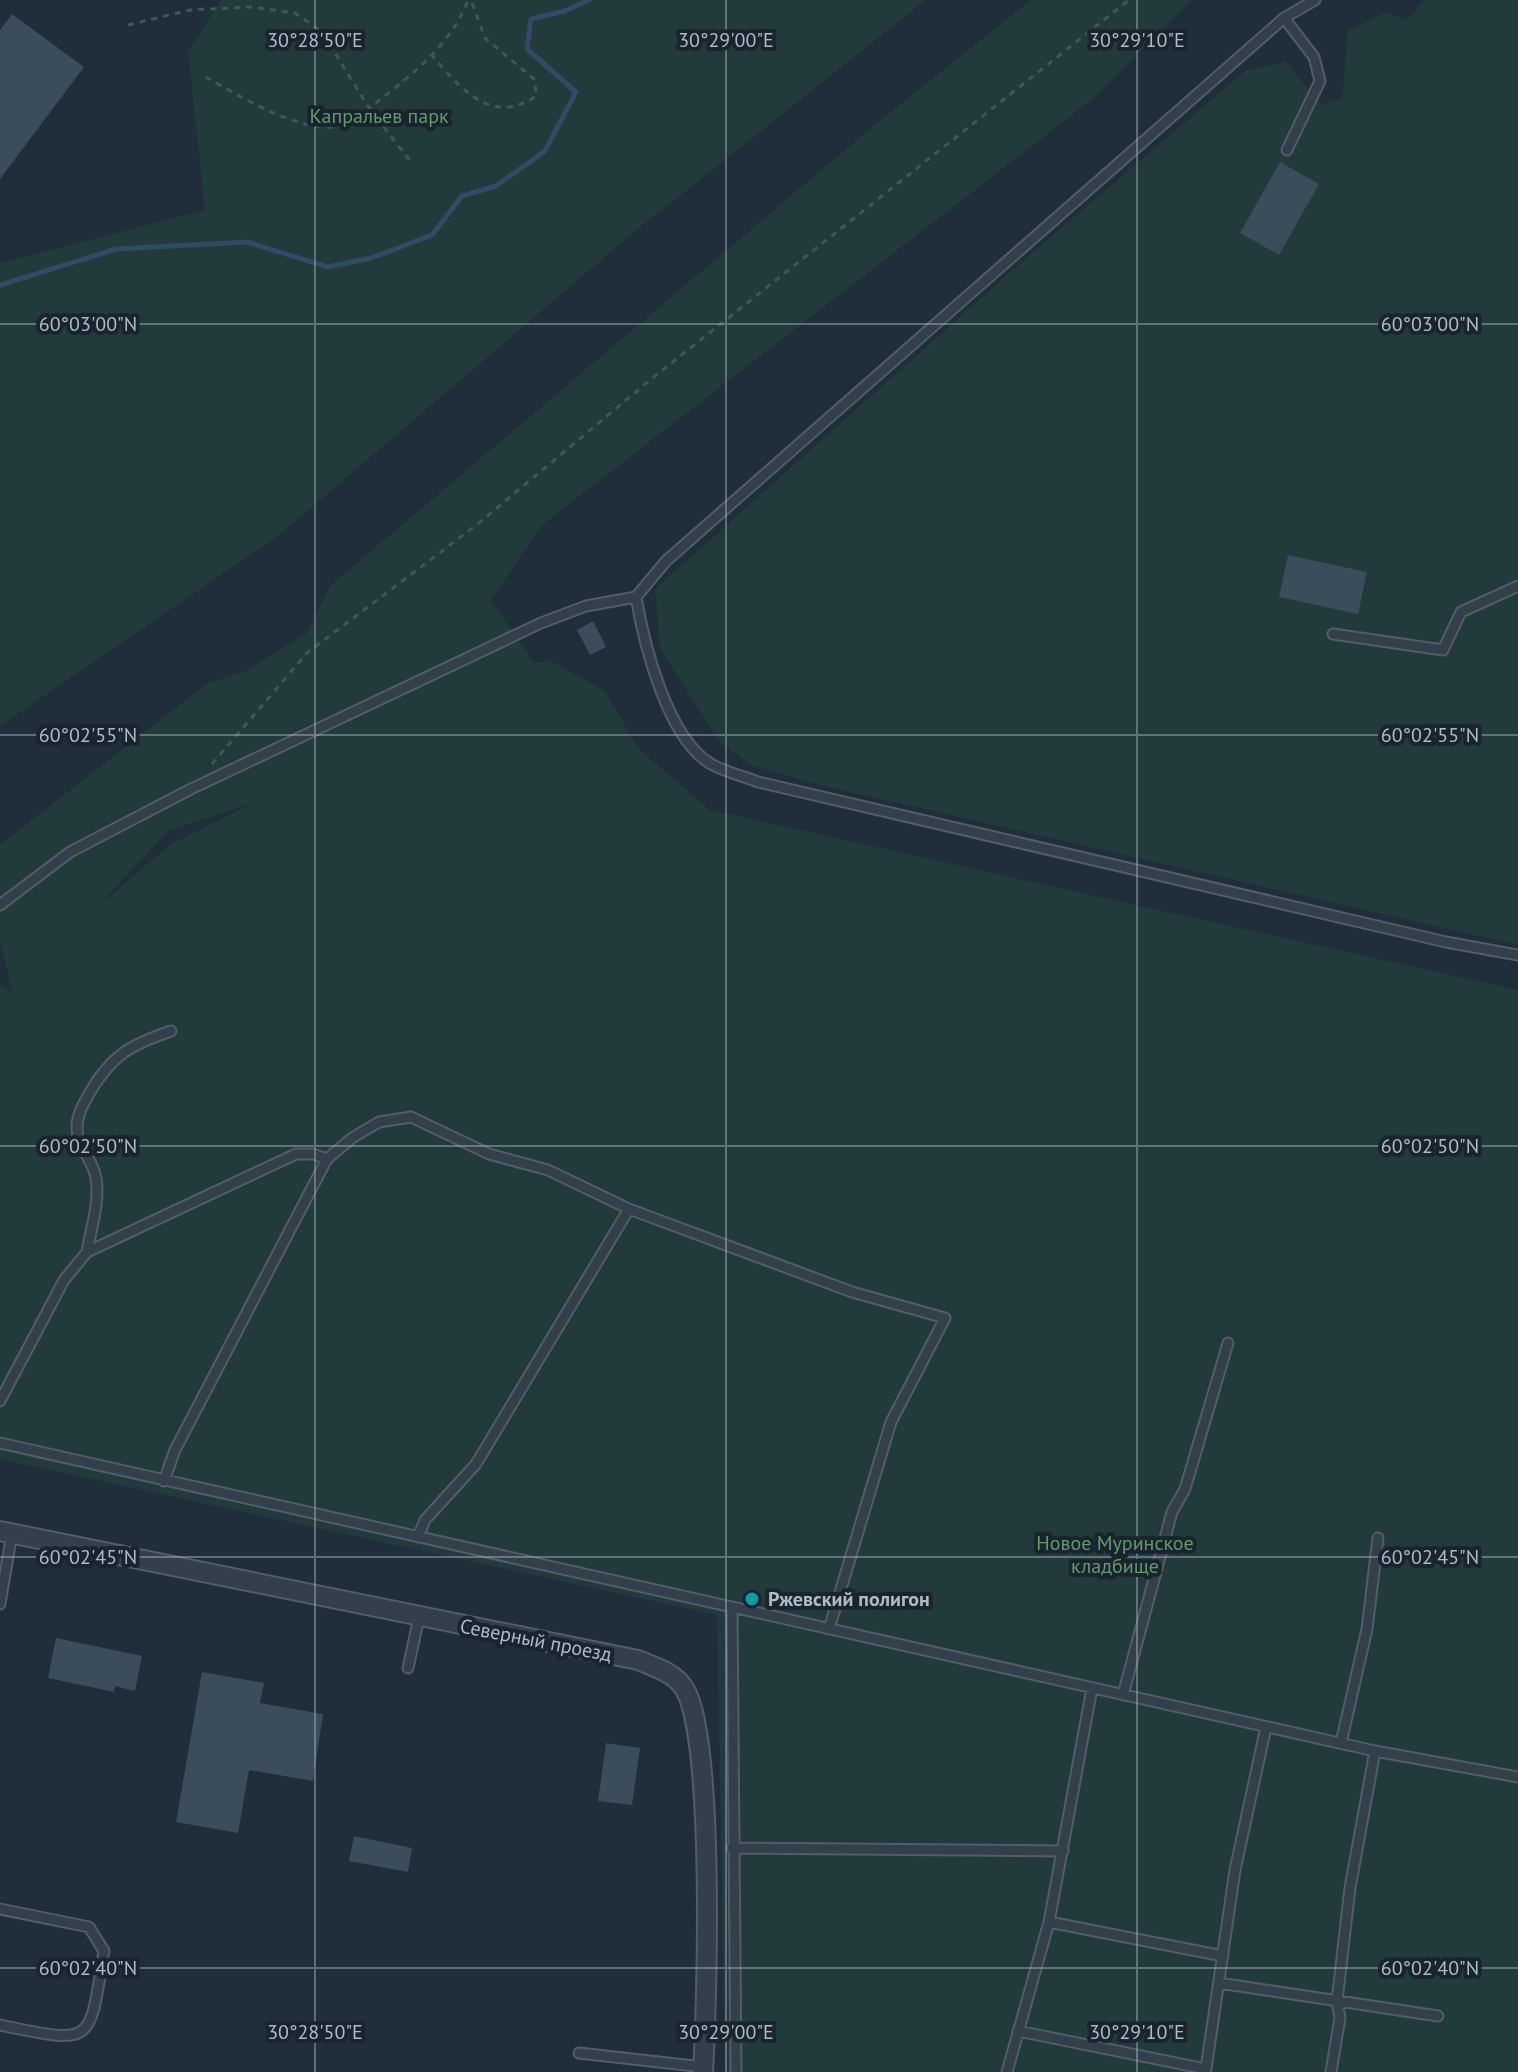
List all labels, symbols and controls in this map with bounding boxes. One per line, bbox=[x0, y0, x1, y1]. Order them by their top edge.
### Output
text: 30°28'50"E bbox=[267, 27, 363, 53]
text: 30°29'00"E bbox=[678, 27, 774, 53]
text: 30°29'10"E bbox=[1089, 27, 1185, 53]
park label: Капральев парк bbox=[309, 103, 449, 129]
text: 60°03'00"N bbox=[39, 311, 137, 337]
text: 60°03'00"N bbox=[1381, 311, 1479, 337]
text: 60°02'55"N bbox=[39, 722, 137, 748]
text: 60°02'55"N bbox=[1381, 722, 1479, 748]
text: 60°02'50"N bbox=[39, 1133, 137, 1159]
text: 60°02'50"N bbox=[1381, 1133, 1479, 1159]
park label: Новое Муринское кладбище bbox=[1036, 1530, 1194, 1579]
text: 60°02'45"N bbox=[39, 1544, 137, 1570]
text: 60°02'45"N bbox=[1381, 1544, 1479, 1570]
place label: Ржевский полигон bbox=[768, 1586, 930, 1612]
marker: Ржевский полигон bbox=[743, 1590, 761, 1608]
street label: Северный проезд bbox=[458, 1613, 614, 1668]
text: 60°02'40"N bbox=[39, 1955, 137, 1981]
text: 60°02'40"N bbox=[1381, 1955, 1479, 1981]
text: 30°28'50"E bbox=[267, 2019, 363, 2045]
text: 30°29'00"E bbox=[678, 2019, 774, 2045]
text: 30°29'10"E bbox=[1089, 2019, 1185, 2045]

